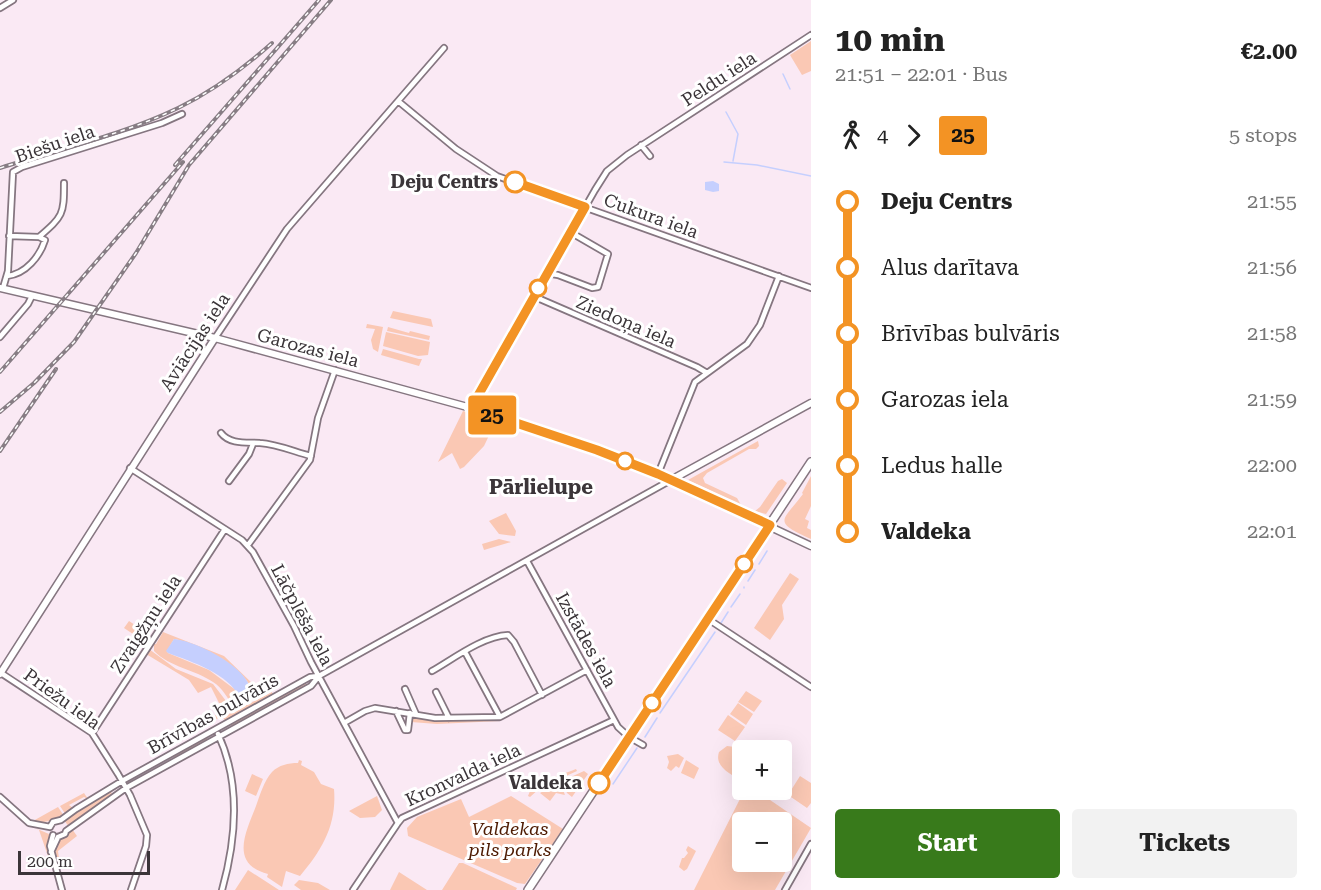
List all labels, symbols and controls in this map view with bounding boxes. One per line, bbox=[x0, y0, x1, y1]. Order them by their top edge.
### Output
text: 10 min bbox=[835, 20, 945, 59]
text: €2.00 bbox=[1241, 39, 1297, 64]
street label: Peldu iela bbox=[678, 47, 760, 110]
text: 21:51 – 22:01 · Bus bbox=[835, 62, 1007, 86]
icon: walk bbox=[835, 119, 868, 152]
icon: forward bbox=[897, 119, 930, 152]
street label: Biešu iela bbox=[12, 120, 98, 167]
text: 4 bbox=[877, 123, 888, 147]
text: 25 bbox=[951, 123, 975, 147]
text: 5 stops bbox=[1229, 123, 1297, 147]
place label: Deju Centrs bbox=[391, 171, 498, 192]
marker: Deju Centrs bbox=[504, 171, 526, 193]
street label: Cukura iela bbox=[601, 189, 701, 242]
text: Deju Centrs bbox=[881, 189, 1012, 214]
text: 21:55 bbox=[1247, 189, 1297, 213]
text: Alus darītava bbox=[881, 255, 1019, 280]
text: 21:56 bbox=[1247, 255, 1297, 279]
unlabelled marker bbox=[529, 279, 547, 297]
street label: Aviācijas iela bbox=[155, 289, 234, 395]
street label: Ziedoņa iela bbox=[573, 291, 679, 353]
text: Brīvības bulvāris bbox=[881, 321, 1060, 346]
text: 21:58 bbox=[1247, 321, 1297, 345]
street label: Garozas iela bbox=[255, 324, 361, 371]
text: Garozas iela bbox=[881, 387, 1009, 412]
text: 21:59 bbox=[1247, 387, 1297, 411]
line badge: 25 bbox=[465, 396, 519, 434]
text: 25 bbox=[480, 403, 504, 427]
unlabelled marker bbox=[616, 452, 634, 470]
text: Ledus halle bbox=[881, 453, 1003, 478]
text: 22:00 bbox=[1247, 453, 1297, 477]
district label: Pārlielupe bbox=[489, 475, 593, 499]
text: Valdeka bbox=[881, 519, 971, 544]
text: 22:01 bbox=[1247, 519, 1297, 543]
unlabelled marker bbox=[735, 555, 753, 573]
street label: Lāčplēša iela bbox=[267, 561, 338, 669]
street label: Zvaigžņu iela bbox=[106, 570, 186, 678]
street label: Izstādes iela bbox=[552, 589, 621, 691]
street label: Priežu iela bbox=[20, 664, 105, 734]
street label: Brīvības bulvāris bbox=[144, 669, 282, 758]
unlabelled marker bbox=[643, 694, 661, 712]
street label: Kronvalda iela bbox=[402, 739, 524, 810]
map controls bbox=[732, 740, 792, 872]
button: + bbox=[732, 740, 792, 800]
place label: Valdeka bbox=[508, 772, 582, 793]
marker: Valdeka bbox=[588, 772, 610, 794]
button: Start bbox=[835, 809, 1060, 878]
button: Tickets bbox=[1072, 809, 1297, 878]
button: − bbox=[732, 812, 792, 872]
park label: Valdekas pils parks bbox=[467, 818, 551, 860]
scale bar bbox=[18, 848, 150, 876]
text: 200 m bbox=[27, 852, 73, 871]

